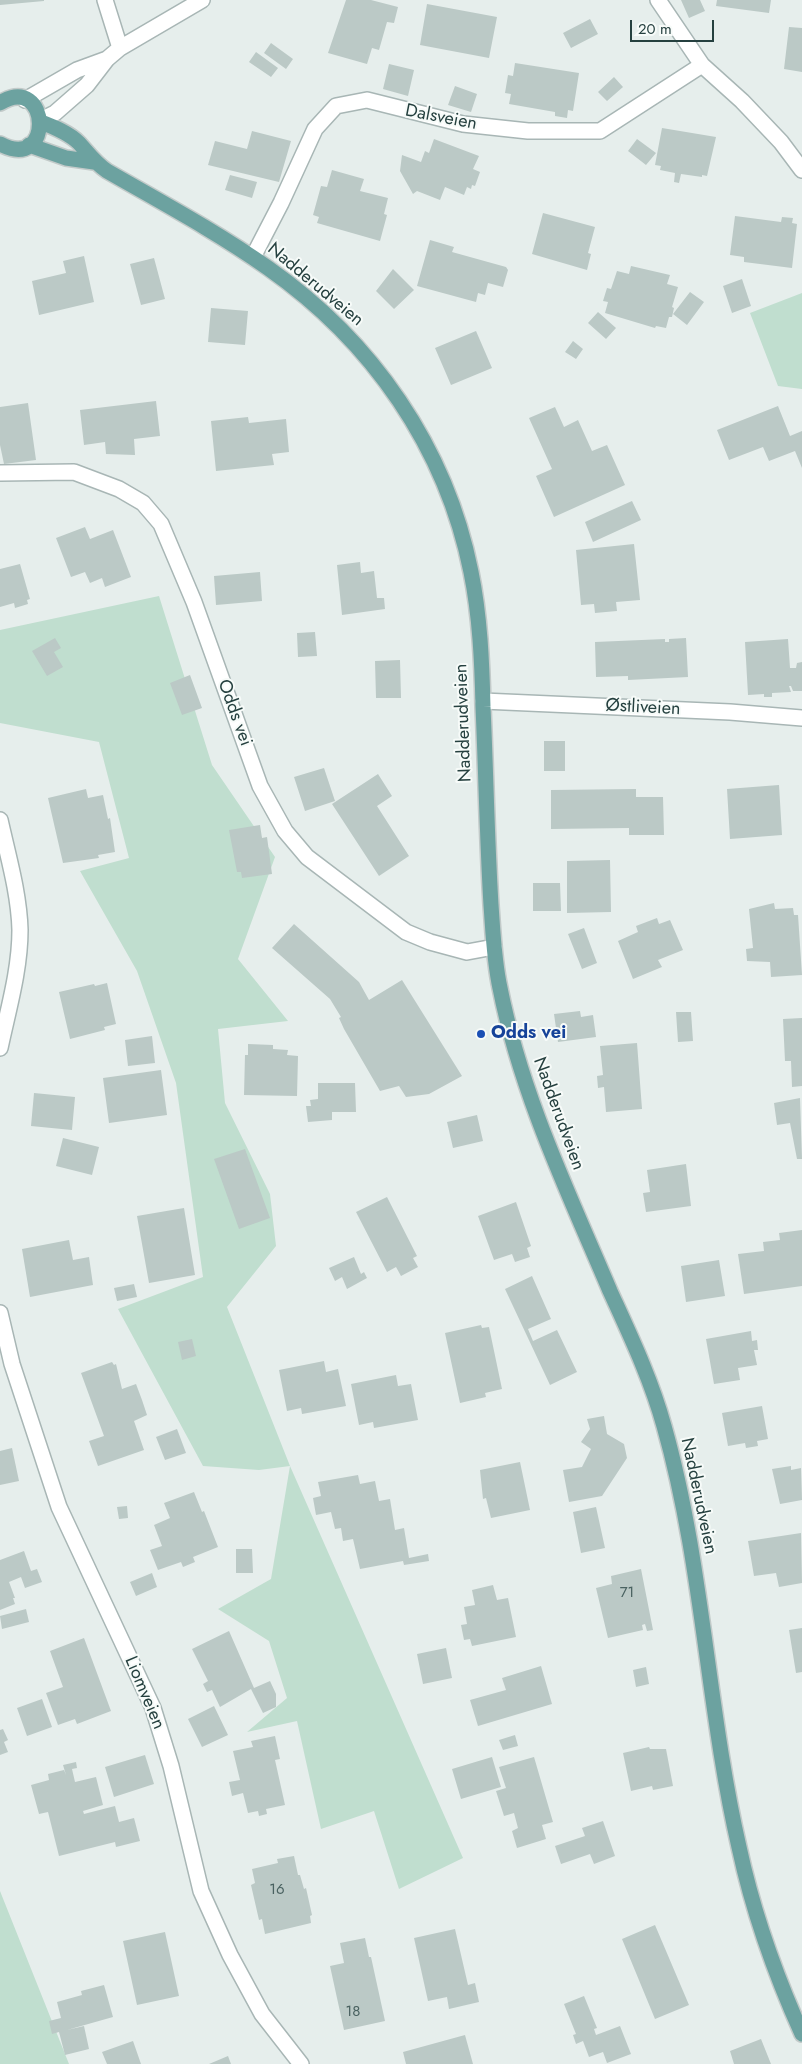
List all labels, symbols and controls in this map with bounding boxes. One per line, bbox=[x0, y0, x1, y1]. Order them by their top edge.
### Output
scale bar bbox=[632, 10, 716, 42]
text: 20 m bbox=[638, 18, 672, 40]
street label: Dalsveien bbox=[403, 100, 479, 136]
street label: Nadderudveien bbox=[263, 239, 367, 331]
street label: Nadderudveien bbox=[451, 663, 477, 783]
street label: Odds vei bbox=[212, 677, 256, 749]
street label: Østliveien bbox=[605, 695, 681, 721]
place label: Odds vei bbox=[491, 1023, 566, 1045]
marker: Odds vei bbox=[475, 1028, 487, 1040]
street label: Nadderudveien bbox=[528, 1055, 588, 1173]
street label: Nadderudveien bbox=[675, 1436, 721, 1556]
house number: 71 bbox=[620, 1584, 634, 1602]
street label: Liomveien bbox=[119, 1653, 169, 1733]
house number: 16 bbox=[269, 1881, 285, 1899]
house number: 18 bbox=[346, 2003, 360, 2021]

